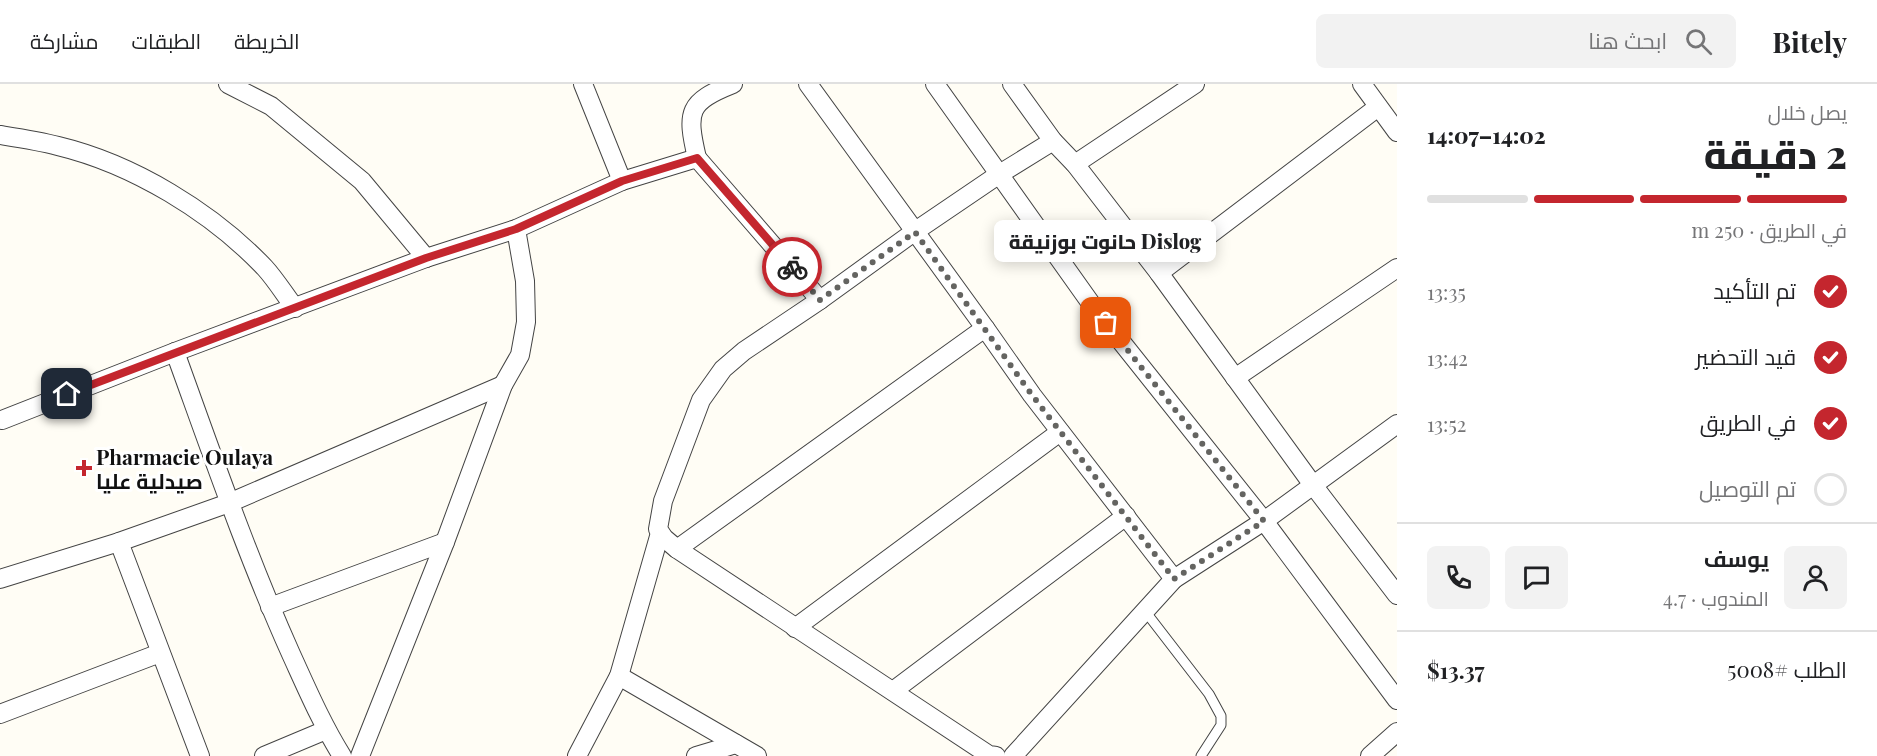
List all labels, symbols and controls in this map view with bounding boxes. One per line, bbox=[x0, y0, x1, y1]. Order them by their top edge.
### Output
search box bbox=[1316, 14, 1736, 68]
text: Bitely bbox=[1772, 23, 1847, 60]
text: ابحث هنا bbox=[1588, 25, 1667, 55]
icon: search bbox=[1682, 25, 1715, 58]
text: مشاركة bbox=[30, 26, 99, 54]
text: الطبقات bbox=[132, 26, 201, 54]
text: الخريطة bbox=[234, 26, 300, 54]
text: يصل خلال bbox=[1768, 98, 1847, 125]
text: 14:02–14:07 bbox=[1427, 120, 1546, 150]
text: 2 دقيقة bbox=[1704, 127, 1847, 179]
text: في الطريق · 250 m bbox=[1692, 216, 1847, 243]
callout: Dislog حانوت بوزنيقة bbox=[995, 221, 1217, 263]
text: Dislog حانوت بوزنيقة bbox=[1009, 227, 1201, 254]
courier bbox=[762, 237, 822, 297]
icon: bike bbox=[776, 251, 809, 284]
text: تم التأكيد bbox=[1713, 275, 1796, 305]
icon: check bbox=[1814, 275, 1847, 308]
text: 13:35 bbox=[1427, 278, 1466, 305]
pin bbox=[1080, 297, 1131, 348]
icon: bag bbox=[1089, 306, 1122, 339]
text: قيد التحضير bbox=[1695, 341, 1796, 371]
icon: check bbox=[1814, 341, 1847, 374]
text: 13:42 bbox=[1427, 344, 1468, 371]
pin bbox=[41, 368, 92, 419]
icon: home bbox=[50, 377, 83, 410]
text: في الطريق bbox=[1700, 407, 1796, 437]
icon: check bbox=[1814, 407, 1847, 440]
text: 13:52 bbox=[1427, 410, 1466, 437]
place label: Pharmacie Oulaya صيدلية عليا bbox=[96, 442, 273, 494]
marker: Pharmacie Oulaya صيدلية عليا bbox=[77, 461, 91, 475]
text: تم التوصيل bbox=[1699, 473, 1796, 503]
text: يوسف bbox=[1704, 543, 1769, 573]
button: phone bbox=[1427, 546, 1490, 609]
button: chat bbox=[1505, 546, 1568, 609]
button: person bbox=[1784, 546, 1847, 609]
text: المندوب · 4.7 bbox=[1663, 584, 1769, 611]
text: الطلب #5008 bbox=[1727, 654, 1847, 684]
text: $13.37 bbox=[1427, 655, 1485, 685]

